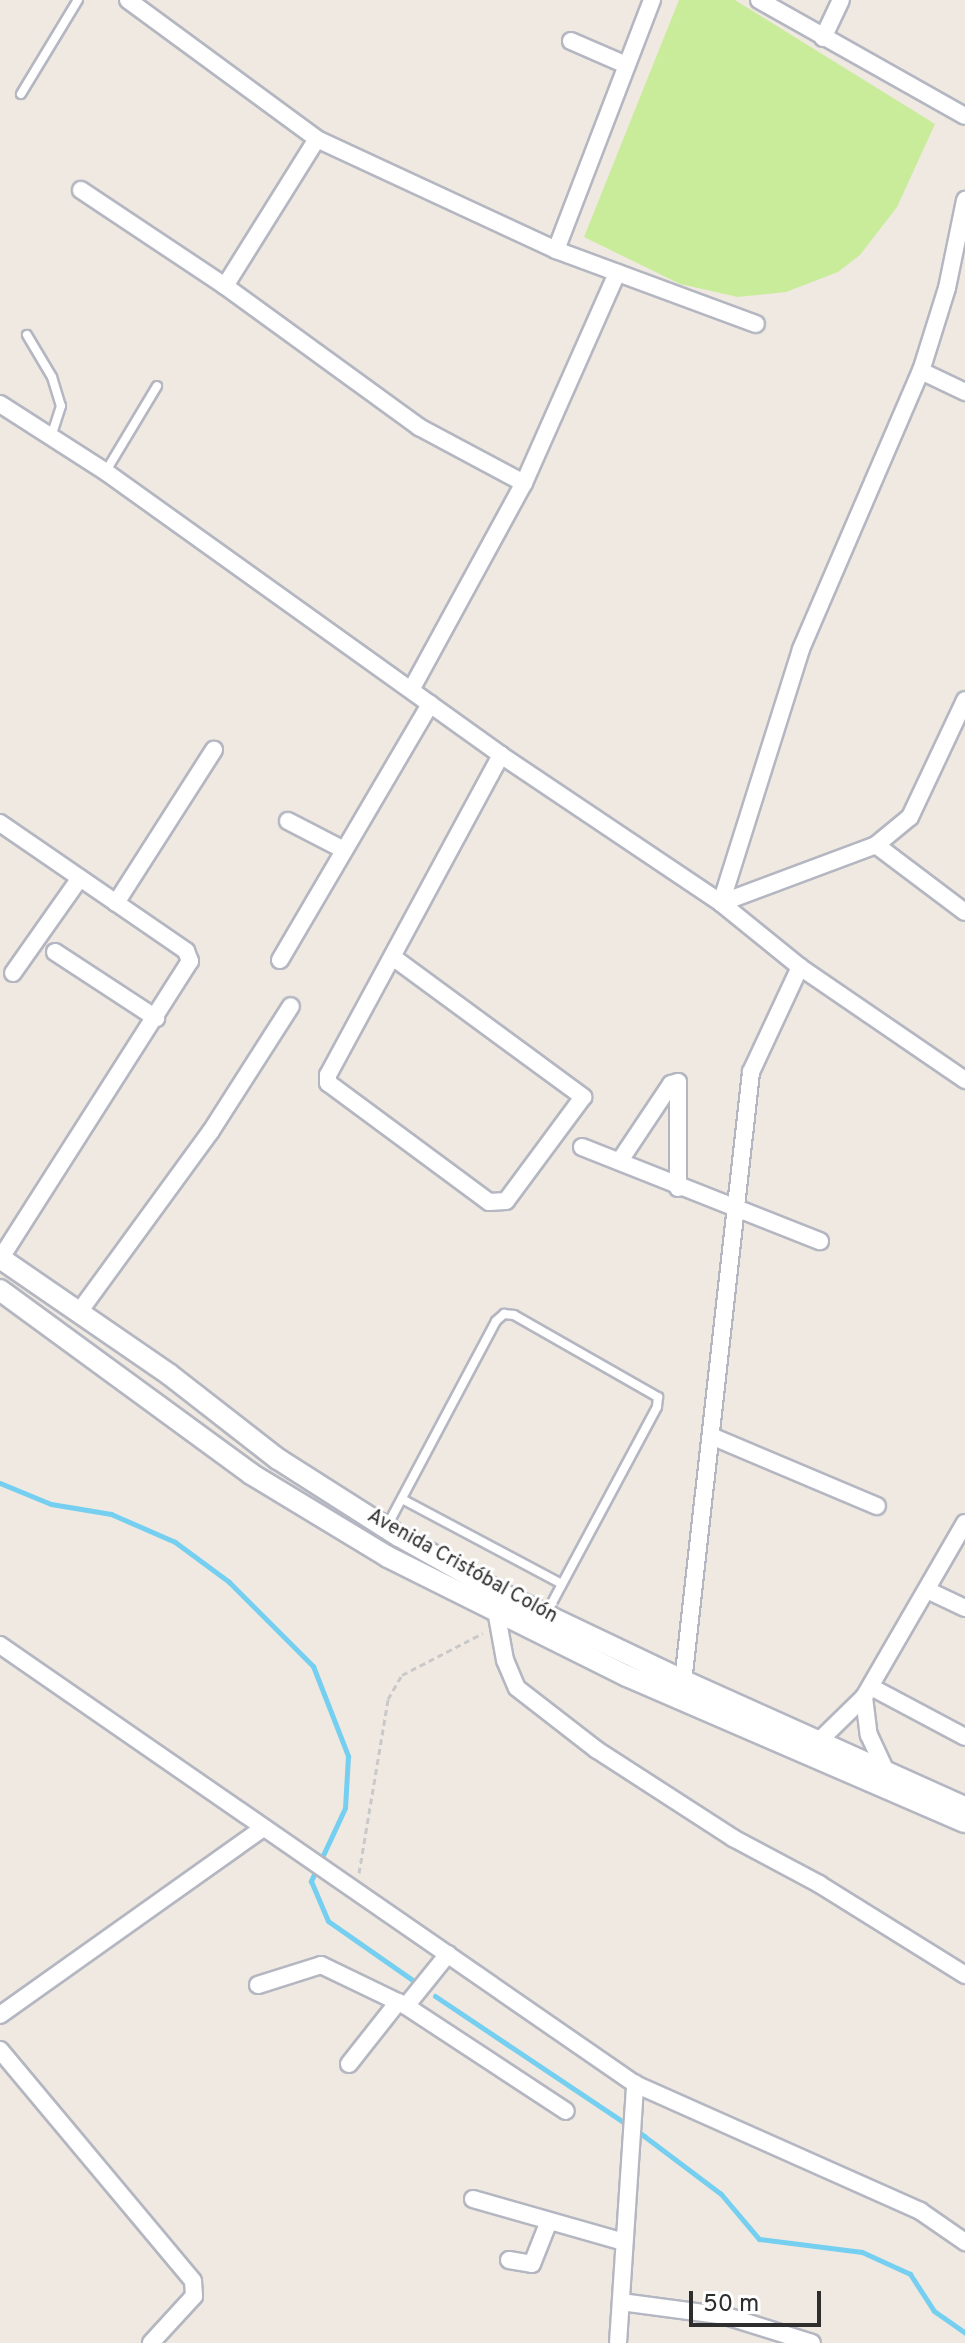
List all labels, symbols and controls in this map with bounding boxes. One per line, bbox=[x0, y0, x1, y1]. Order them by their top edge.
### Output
street label: Avenida Cristóbal Colón bbox=[363, 1505, 561, 1629]
scale bar bbox=[693, 2275, 825, 2325]
text: 50 m bbox=[703, 2290, 759, 2320]

